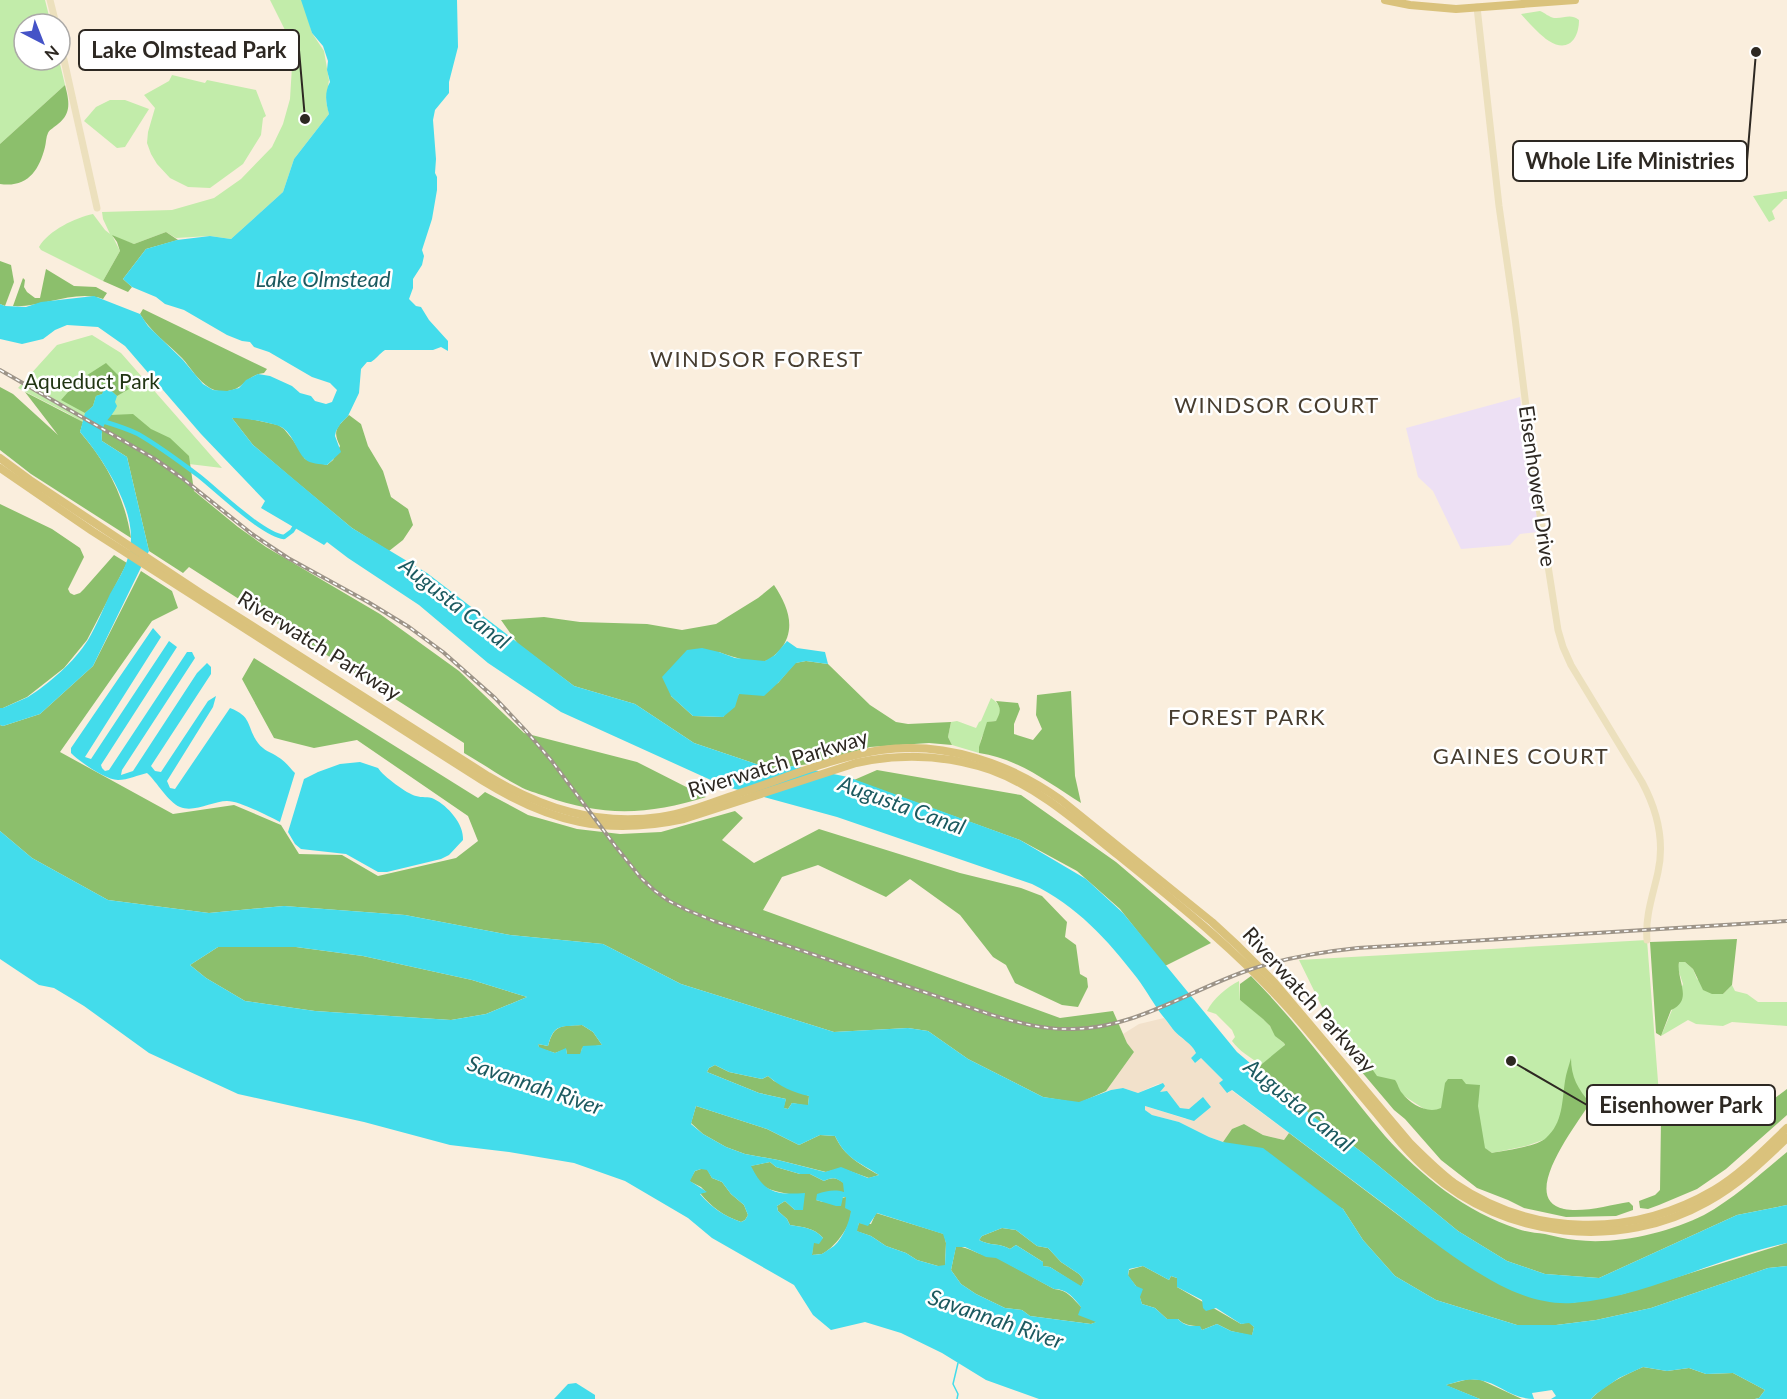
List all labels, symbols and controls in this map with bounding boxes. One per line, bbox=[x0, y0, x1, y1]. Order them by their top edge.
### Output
north arrow bbox=[12, 12, 72, 72]
callout: Lake Olmstead Park bbox=[79, 30, 299, 70]
text: Lake Olmstead Park bbox=[91, 36, 287, 63]
text: N bbox=[41, 42, 63, 65]
callout: Whole Life Ministries bbox=[1513, 141, 1747, 181]
text: Whole Life Ministries bbox=[1525, 147, 1735, 174]
water label: Lake Olmstead bbox=[255, 265, 391, 292]
district label: WINDSOR FOREST bbox=[650, 345, 864, 372]
park label: Aqueduct Park bbox=[24, 368, 160, 393]
district label: WINDSOR COURT bbox=[1174, 391, 1380, 418]
street label: Eisenhower Drive bbox=[1515, 404, 1562, 568]
water label: Augusta Canal bbox=[394, 550, 516, 654]
street label: Riverwatch Parkway bbox=[234, 585, 406, 705]
district label: FOREST PARK bbox=[1168, 703, 1326, 730]
street label: Riverwatch Parkway bbox=[684, 723, 871, 802]
district label: GAINES COURT bbox=[1433, 742, 1609, 769]
water label: Augusta Canal bbox=[834, 769, 969, 840]
street label: Riverwatch Parkway bbox=[1238, 921, 1382, 1077]
water label: Savannah River bbox=[464, 1049, 607, 1120]
water label: Augusta Canal bbox=[1238, 1052, 1360, 1157]
callout: Eisenhower Park bbox=[1587, 1085, 1775, 1125]
text: Eisenhower Park bbox=[1599, 1091, 1763, 1118]
water label: Savannah River bbox=[925, 1283, 1068, 1354]

